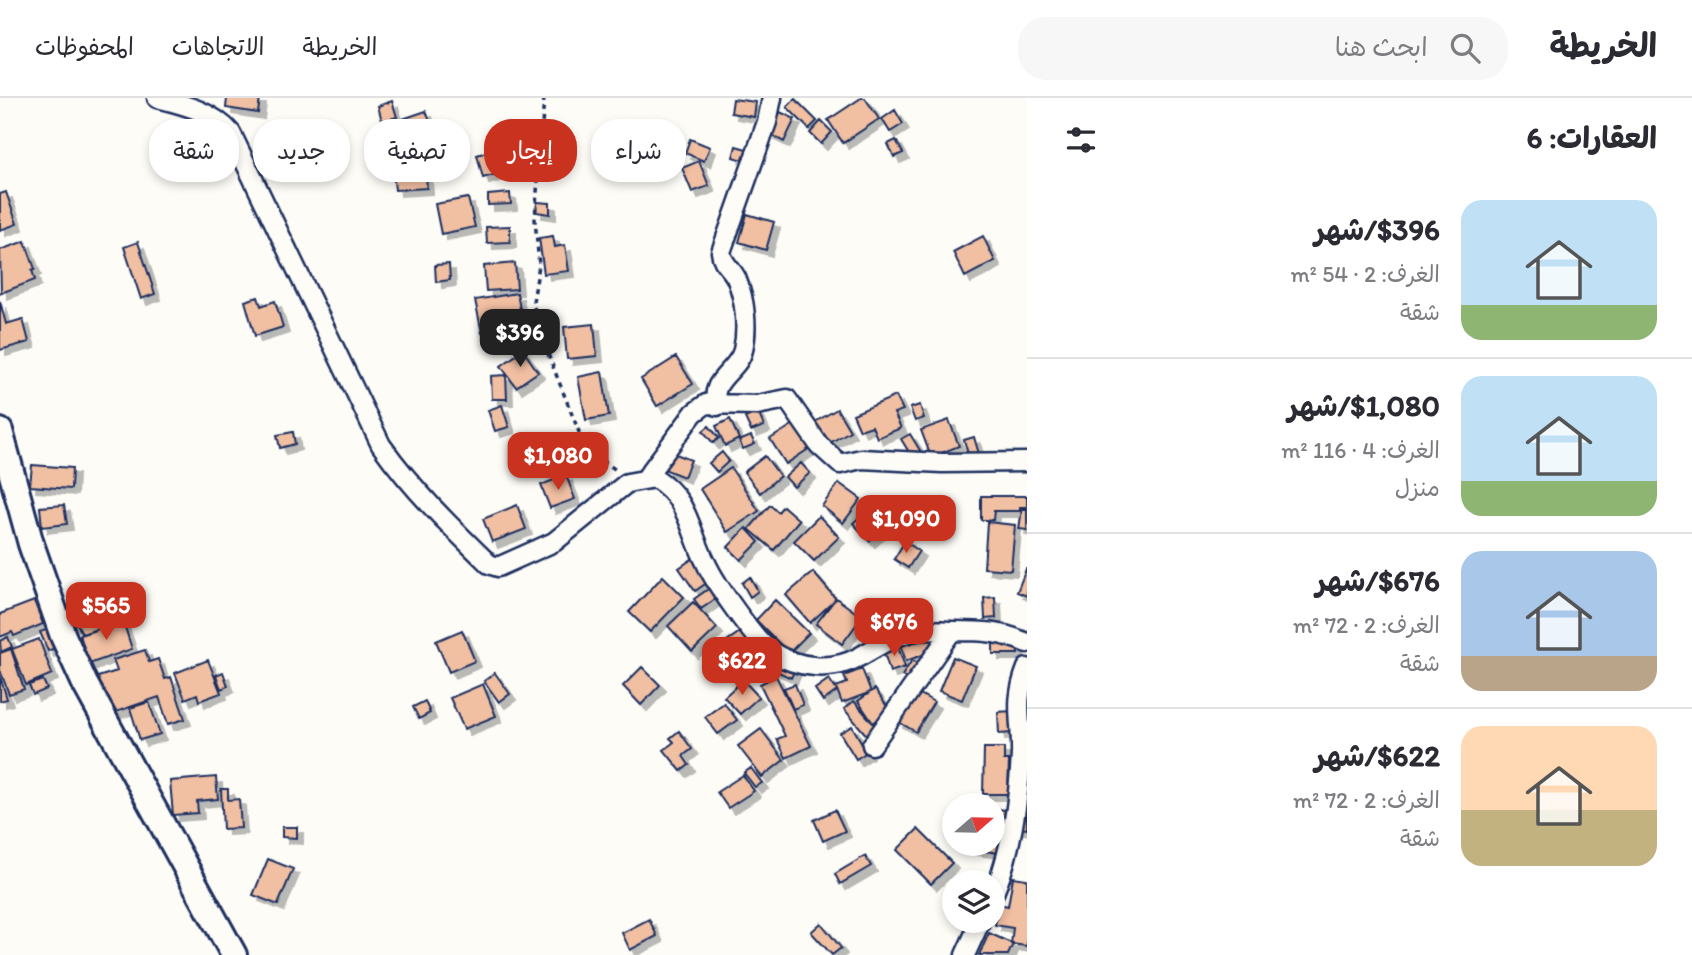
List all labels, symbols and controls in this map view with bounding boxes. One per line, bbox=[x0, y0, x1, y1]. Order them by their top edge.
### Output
search box bbox=[1018, 17, 1508, 80]
text: الخريطة bbox=[1550, 26, 1657, 65]
icon: search bbox=[1446, 29, 1484, 67]
text: ابحث هنا bbox=[1335, 31, 1428, 63]
text: المحفوظات bbox=[35, 32, 134, 61]
text: الاتجاهات bbox=[172, 32, 265, 61]
text: الخريطة bbox=[303, 32, 377, 61]
chip: شقة bbox=[149, 119, 239, 182]
chip: جديد bbox=[253, 119, 350, 182]
chip: تصفية bbox=[364, 119, 470, 182]
chip: إيجار bbox=[484, 119, 577, 182]
chip: شراء bbox=[591, 119, 686, 182]
text: العقارات: 6 bbox=[1527, 119, 1657, 156]
icon: filters bbox=[1062, 121, 1100, 159]
text: $396/شهر bbox=[1314, 211, 1440, 248]
icon: home bbox=[1517, 228, 1601, 312]
text: الغرف: 2 · 54 m² bbox=[1291, 260, 1440, 288]
text: شقة bbox=[1400, 298, 1440, 326]
pin: $396 bbox=[479, 310, 561, 369]
text: $396 bbox=[496, 318, 544, 346]
text: $1,080/شهر bbox=[1288, 387, 1440, 424]
icon: home bbox=[1517, 404, 1601, 488]
pin: $1,080 bbox=[501, 432, 615, 492]
text: الغرف: 4 · 116 m² bbox=[1281, 436, 1440, 464]
text: $1,080 bbox=[524, 441, 592, 469]
text: منزل bbox=[1395, 474, 1440, 502]
pin: $1,090 bbox=[849, 496, 963, 555]
text: $1,090 bbox=[872, 504, 940, 532]
text: $676/شهر bbox=[1316, 562, 1440, 599]
icon: home bbox=[1517, 579, 1601, 663]
pin: $565 bbox=[65, 582, 147, 642]
text: $565 bbox=[82, 591, 130, 619]
pin: $676 bbox=[853, 598, 935, 658]
text: $676 bbox=[870, 607, 918, 635]
text: الغرف: 2 · 72 m² bbox=[1293, 611, 1440, 639]
pin: $622 bbox=[701, 638, 783, 697]
text: $622 bbox=[718, 646, 766, 674]
text: شقة bbox=[1400, 649, 1440, 677]
text: $622/شهر bbox=[1315, 737, 1440, 774]
icon: home bbox=[1517, 754, 1601, 838]
text: الغرف: 2 · 72 m² bbox=[1293, 786, 1440, 814]
north arrow bbox=[942, 793, 1004, 856]
map controls bbox=[942, 793, 1005, 933]
text: شقة bbox=[1400, 824, 1440, 852]
button: layers bbox=[942, 870, 1005, 933]

